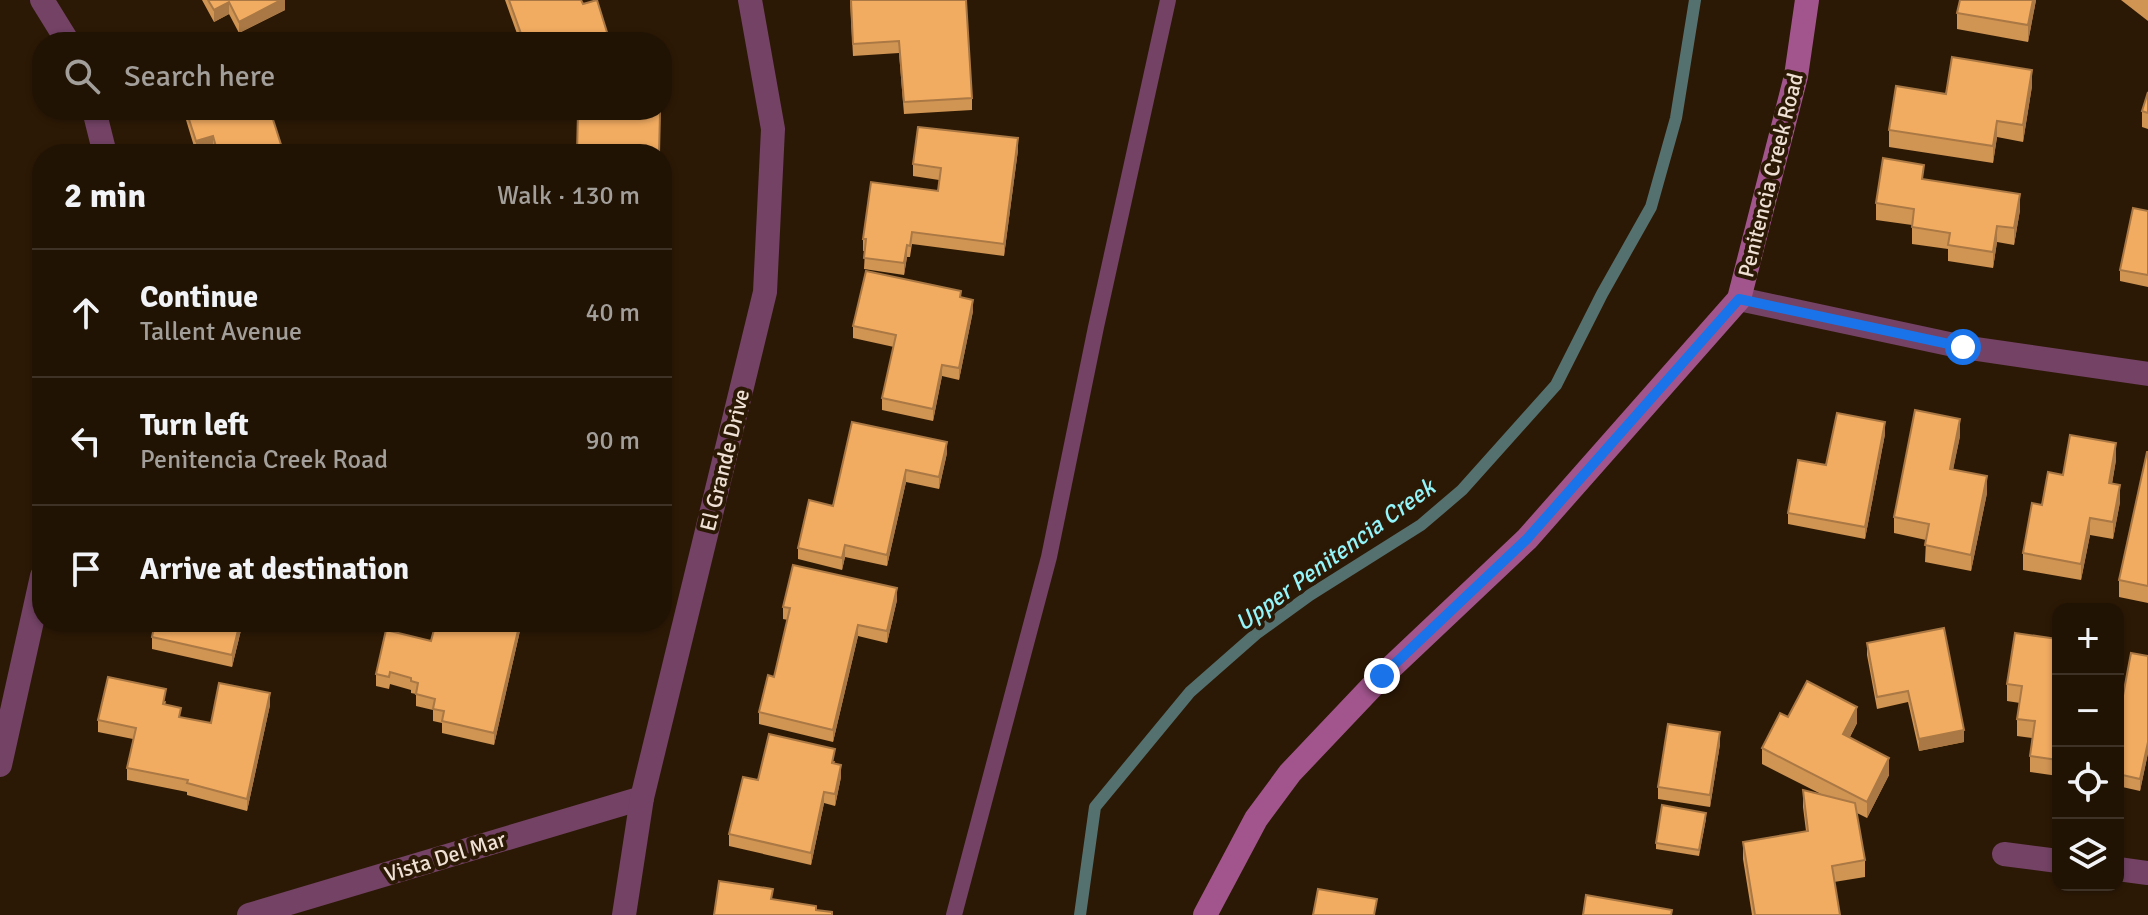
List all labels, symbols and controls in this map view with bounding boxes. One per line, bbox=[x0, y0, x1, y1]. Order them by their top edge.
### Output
search box bbox=[32, 32, 672, 120]
icon: search bbox=[60, 54, 104, 98]
text: Search here bbox=[124, 58, 275, 95]
street label: Penitencia Creek Road bbox=[1732, 70, 1809, 280]
text: 2 min bbox=[64, 175, 146, 217]
text: Walk · 130 m bbox=[497, 180, 640, 212]
text: Continue bbox=[140, 279, 258, 316]
icon: ahead bbox=[64, 291, 108, 335]
text: 40 m bbox=[585, 297, 640, 329]
text: Tallent Avenue bbox=[140, 316, 302, 348]
route start bbox=[1945, 329, 1981, 365]
street label: El Grande Drive bbox=[694, 386, 755, 534]
text: Turn left bbox=[140, 407, 249, 444]
icon: left bbox=[64, 419, 108, 463]
text: 90 m bbox=[585, 425, 640, 457]
text: Penitencia Creek Road bbox=[140, 444, 388, 476]
water label: Upper Penitencia Creek bbox=[1229, 471, 1442, 638]
icon: arrive bbox=[64, 547, 108, 591]
text: Arrive at destination bbox=[140, 551, 409, 588]
map controls bbox=[2052, 603, 2124, 891]
button: + bbox=[2052, 603, 2124, 675]
route end bbox=[1364, 658, 1400, 694]
button: − bbox=[2052, 675, 2124, 747]
button: locate bbox=[2052, 747, 2124, 819]
button: layers bbox=[2052, 819, 2124, 891]
street label: Vista Del Mar bbox=[381, 825, 509, 888]

